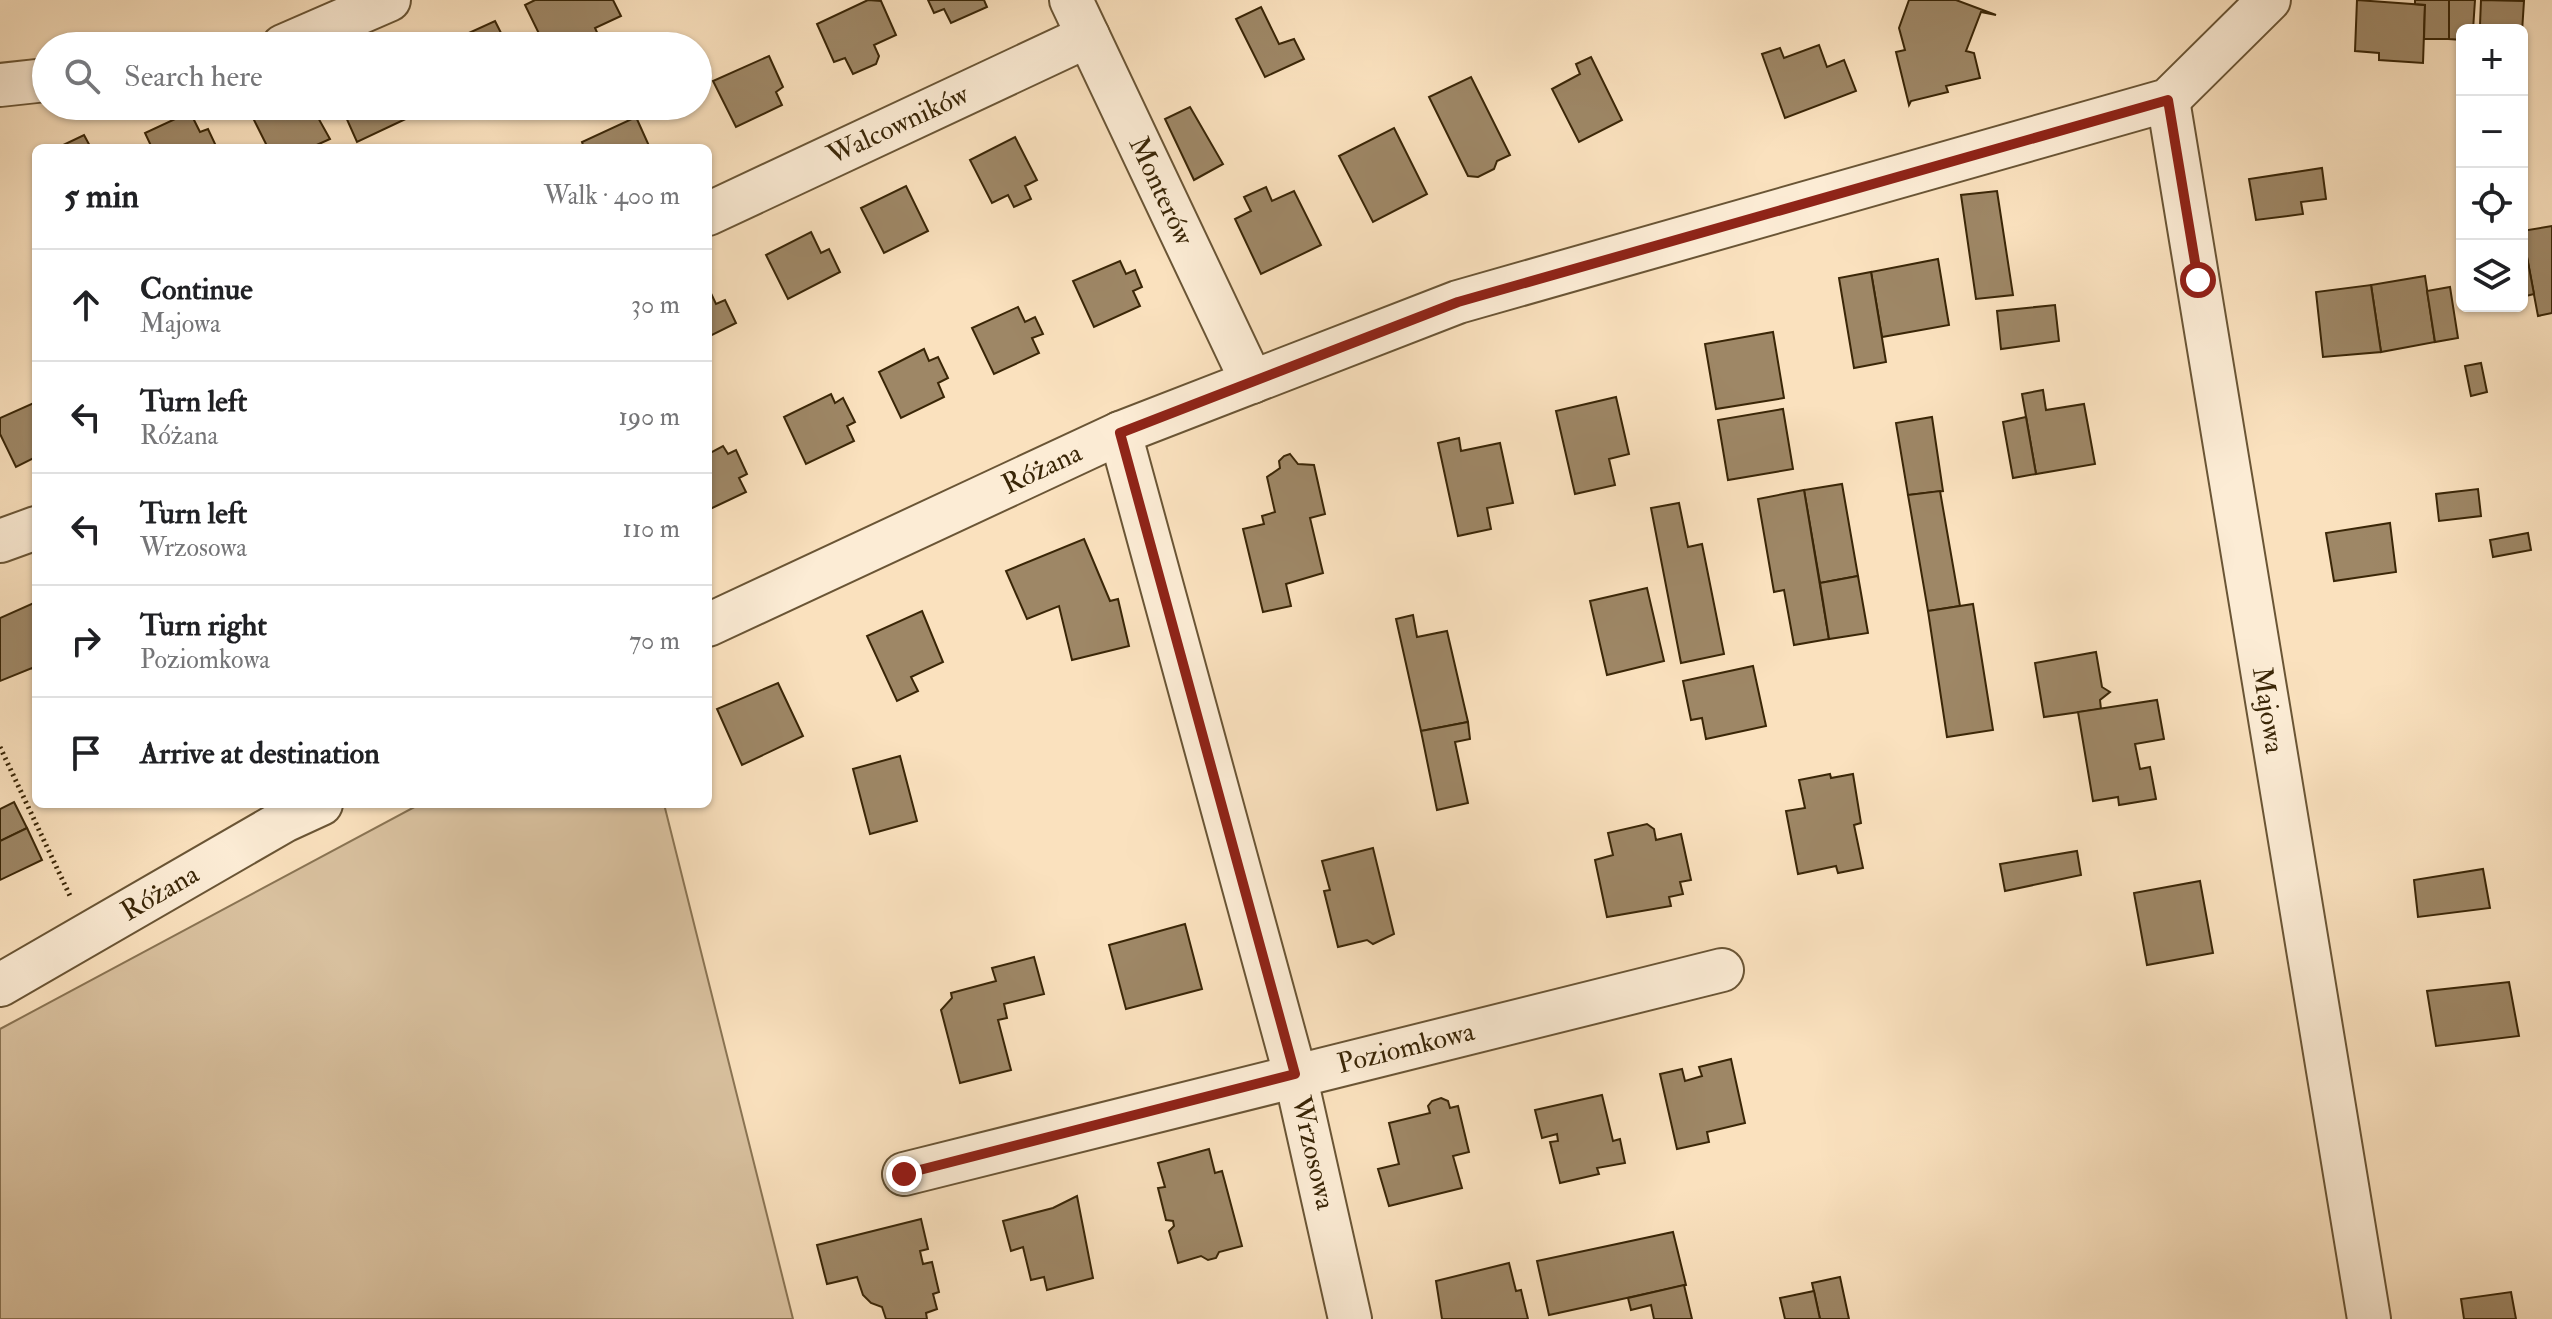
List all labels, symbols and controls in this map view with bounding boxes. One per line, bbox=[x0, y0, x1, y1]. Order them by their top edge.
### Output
map controls bbox=[2456, 24, 2528, 312]
button: + bbox=[2456, 24, 2528, 96]
search box bbox=[32, 32, 712, 120]
icon: search bbox=[60, 54, 104, 98]
text: Search here bbox=[124, 58, 263, 95]
street label: Walcowników bbox=[821, 77, 975, 173]
button: − bbox=[2456, 96, 2528, 168]
street label: Monterów bbox=[1121, 131, 1202, 252]
button: locate bbox=[2456, 168, 2528, 240]
text: 5 min bbox=[64, 175, 139, 218]
text: Walk · 400 m bbox=[544, 180, 680, 212]
button: layers bbox=[2456, 240, 2528, 312]
route start bbox=[2180, 262, 2216, 298]
text: Continue bbox=[140, 271, 253, 308]
icon: ahead bbox=[64, 283, 108, 327]
text: 30 m bbox=[631, 289, 680, 321]
text: Majowa bbox=[140, 308, 221, 340]
text: Turn left bbox=[140, 383, 247, 420]
icon: left bbox=[64, 395, 108, 439]
text: 190 m bbox=[619, 401, 680, 433]
text: Różana bbox=[140, 420, 218, 452]
street label: Różana bbox=[996, 435, 1088, 503]
text: Turn left bbox=[140, 495, 247, 532]
icon: left bbox=[64, 507, 108, 551]
text: 110 m bbox=[623, 513, 680, 545]
text: Wrzosowa bbox=[140, 532, 247, 564]
text: Turn right bbox=[140, 607, 267, 644]
icon: right bbox=[64, 619, 108, 663]
text: 70 m bbox=[629, 625, 680, 657]
text: Poziomkowa bbox=[140, 644, 270, 676]
street label: Majowa bbox=[2244, 664, 2292, 756]
icon: arrive bbox=[64, 731, 108, 775]
text: Arrive at destination bbox=[140, 735, 380, 772]
street label: Różana bbox=[115, 857, 206, 929]
street label: Poziomkowa bbox=[1334, 1014, 1479, 1082]
street label: Wrzosowa bbox=[1283, 1092, 1343, 1214]
route end bbox=[886, 1156, 922, 1192]

